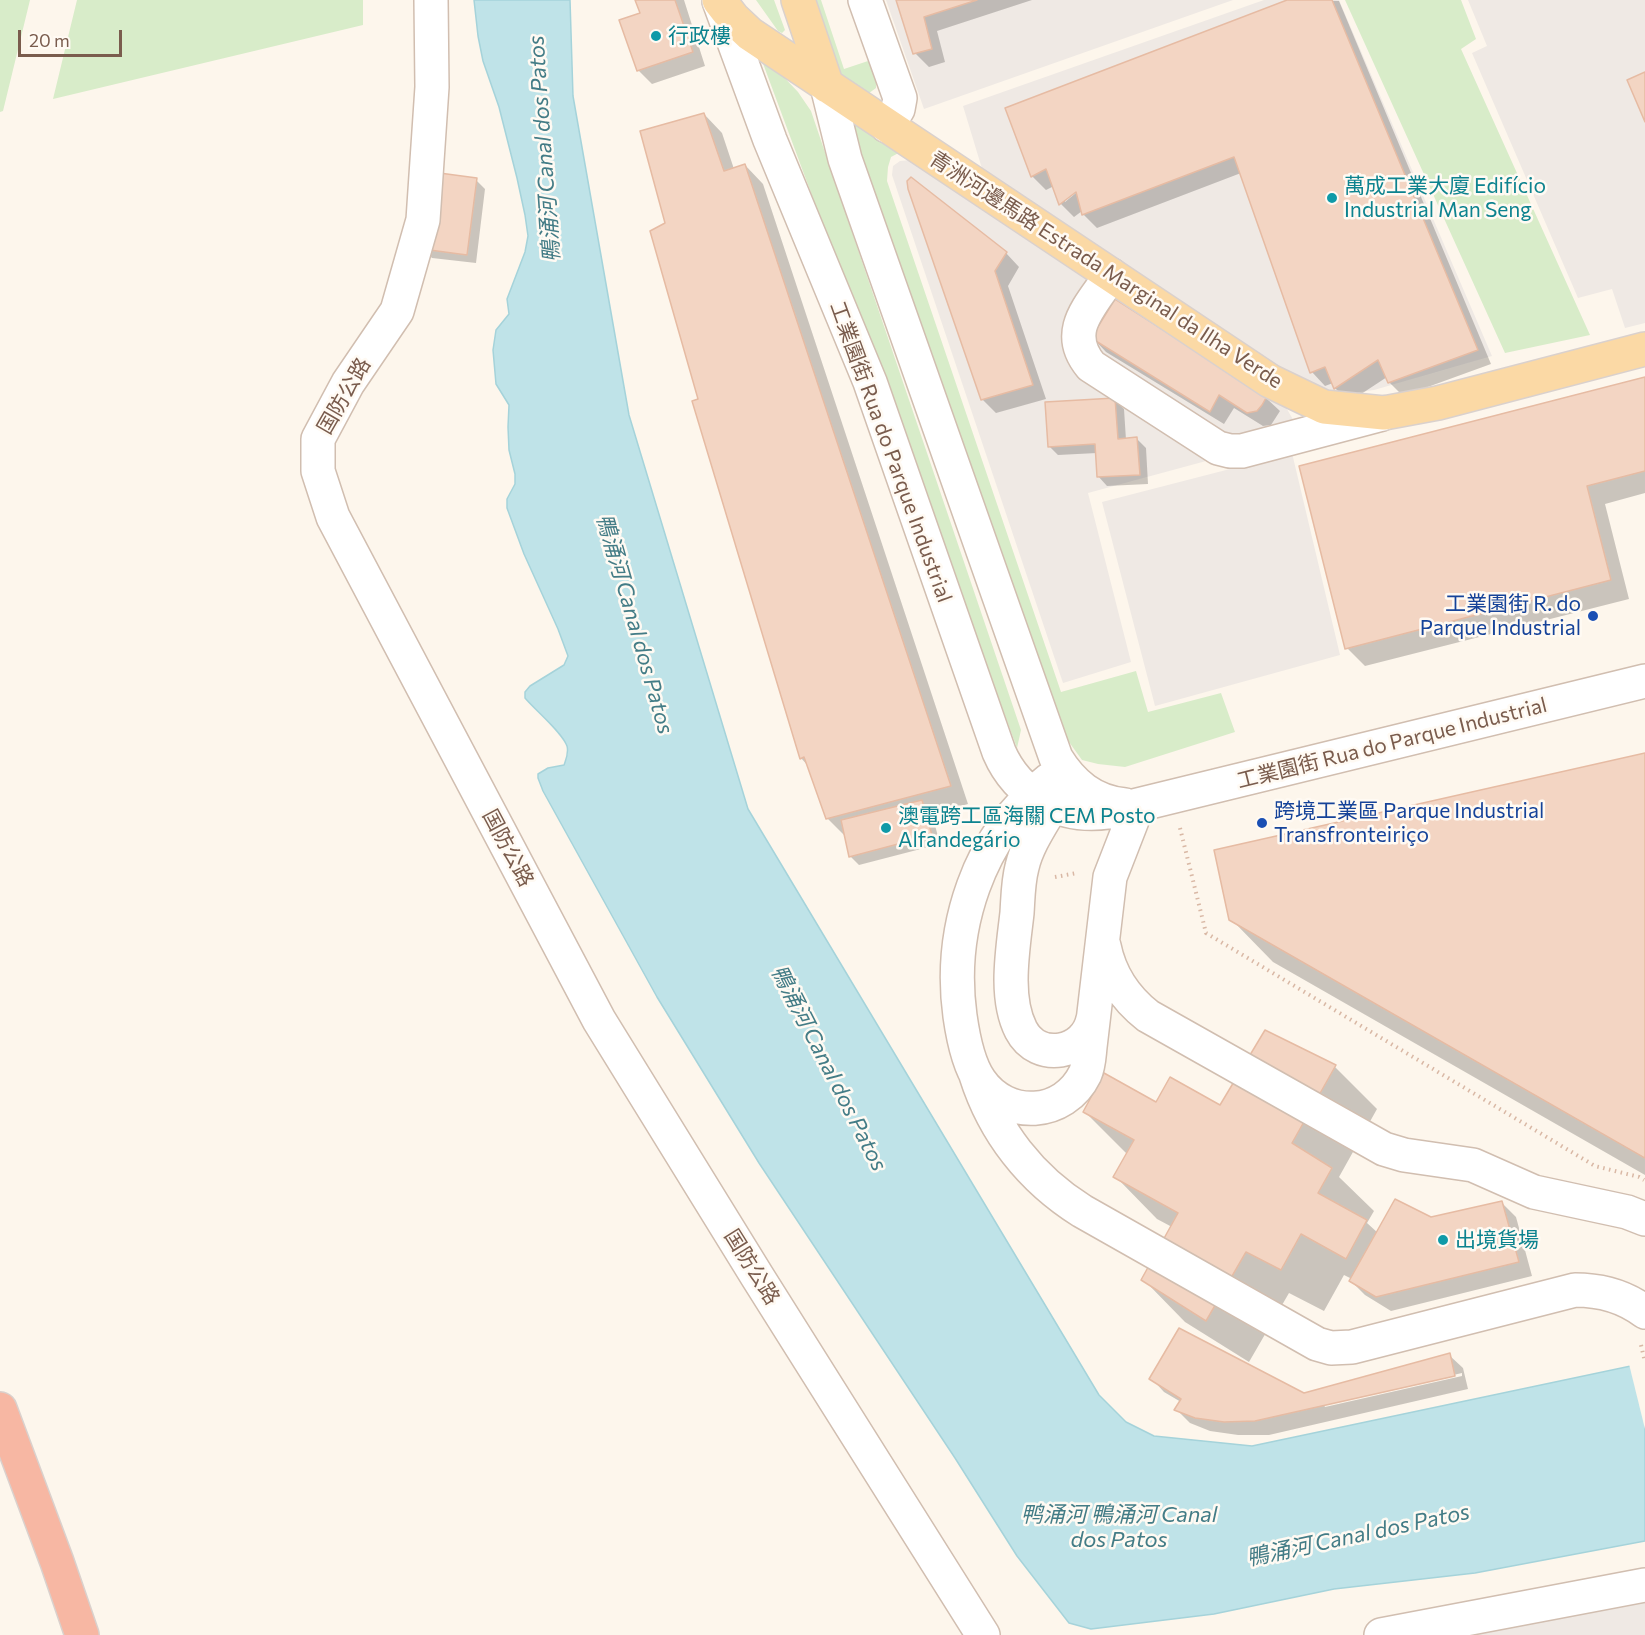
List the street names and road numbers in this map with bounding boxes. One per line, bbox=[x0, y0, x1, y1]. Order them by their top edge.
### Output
street label: 青洲河邊馬路 Estrada Marginal da Ilha Verde bbox=[925, 146, 1287, 394]
street label: 工業園街 Rua do Parque Industrial bbox=[825, 298, 957, 606]
street label: 国防公路 bbox=[312, 353, 376, 439]
street label: 工業園街 Rua do Parque Industrial bbox=[1234, 692, 1550, 794]
street label: 国防公路 bbox=[477, 805, 539, 891]
street label: 国防公路 bbox=[719, 1225, 785, 1309]

